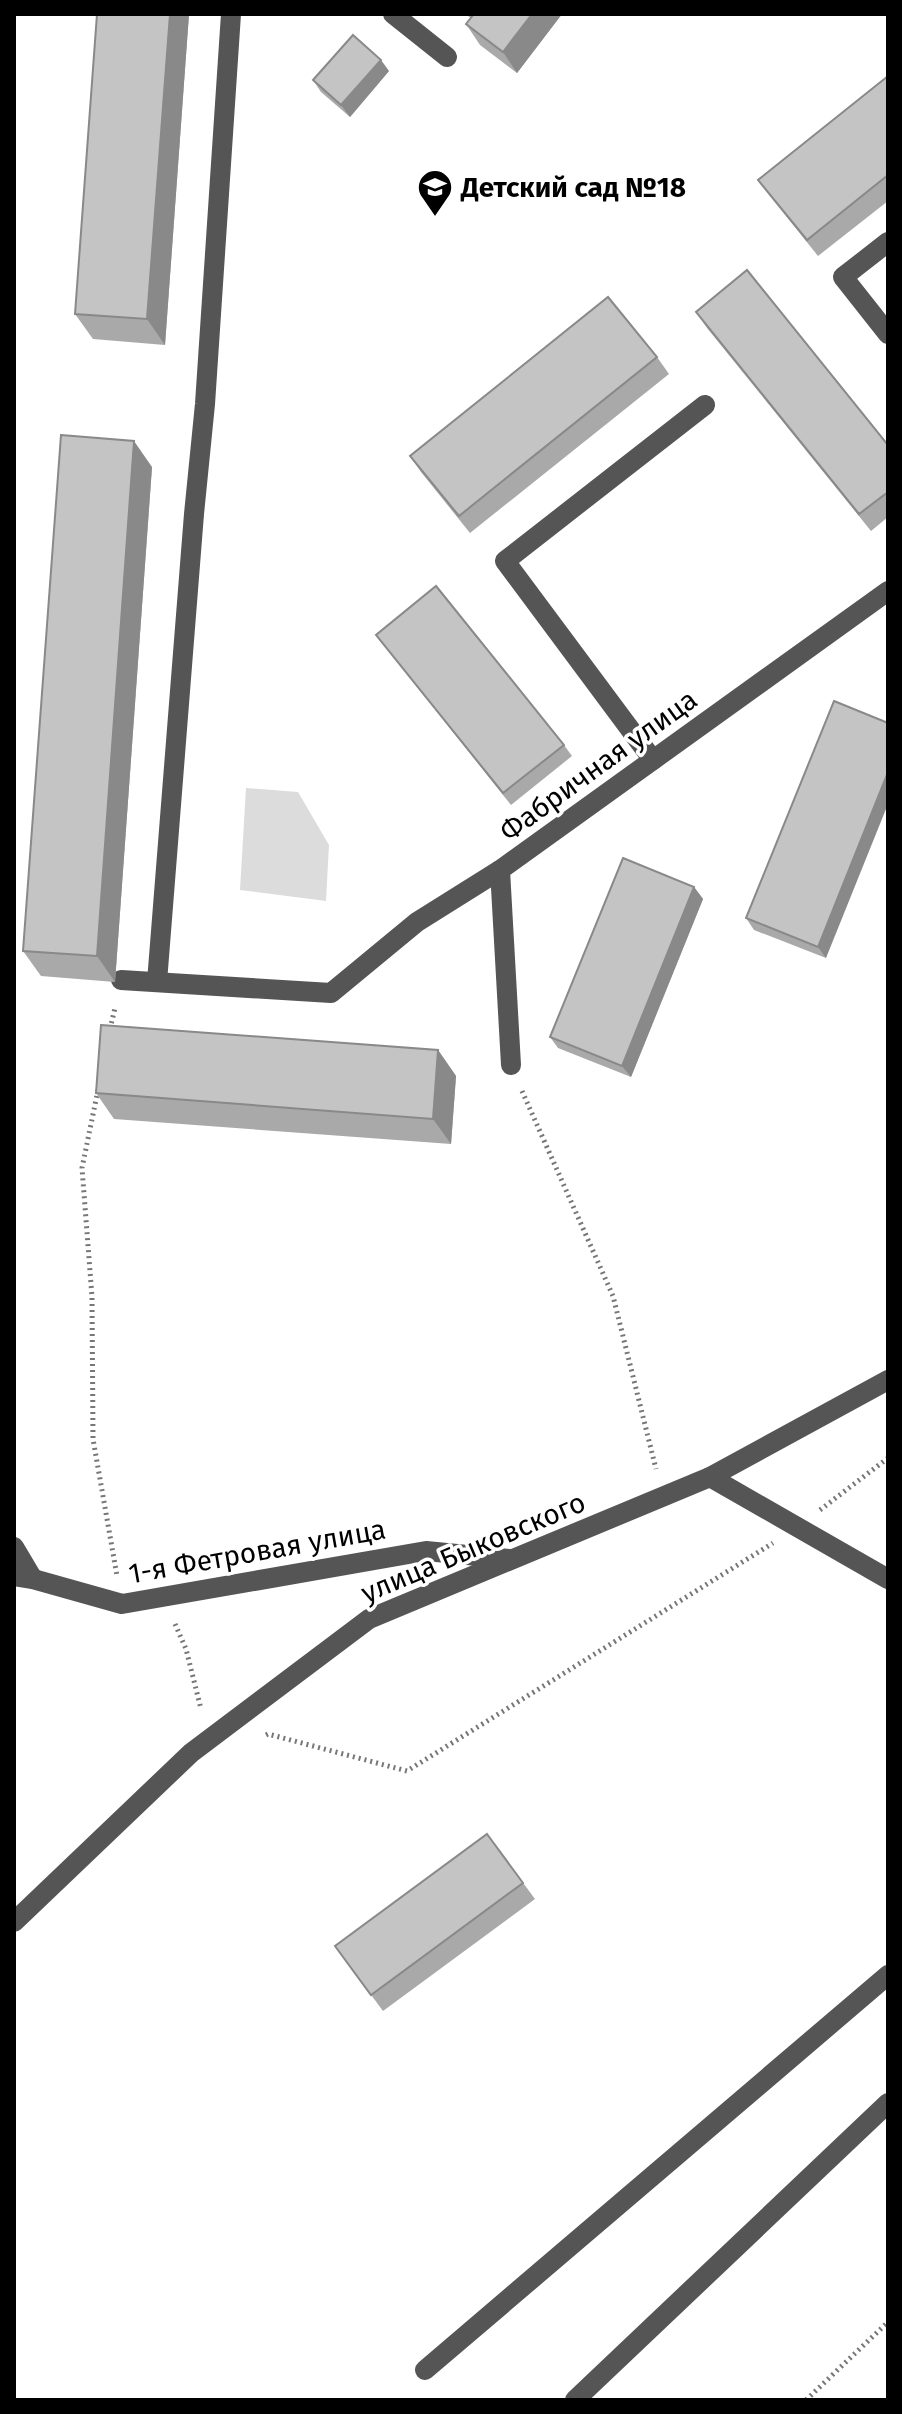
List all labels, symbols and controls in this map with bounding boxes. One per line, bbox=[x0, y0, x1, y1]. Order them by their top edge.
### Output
school or university icon: Детский сад №18 bbox=[416, 168, 454, 218]
place label: Детский сад №18 bbox=[460, 171, 686, 204]
street label: Фабричная улица bbox=[493, 683, 703, 848]
street label: улица Быковского bbox=[356, 1485, 590, 1610]
street label: 1-я Фетровая улица bbox=[126, 1513, 388, 1590]

